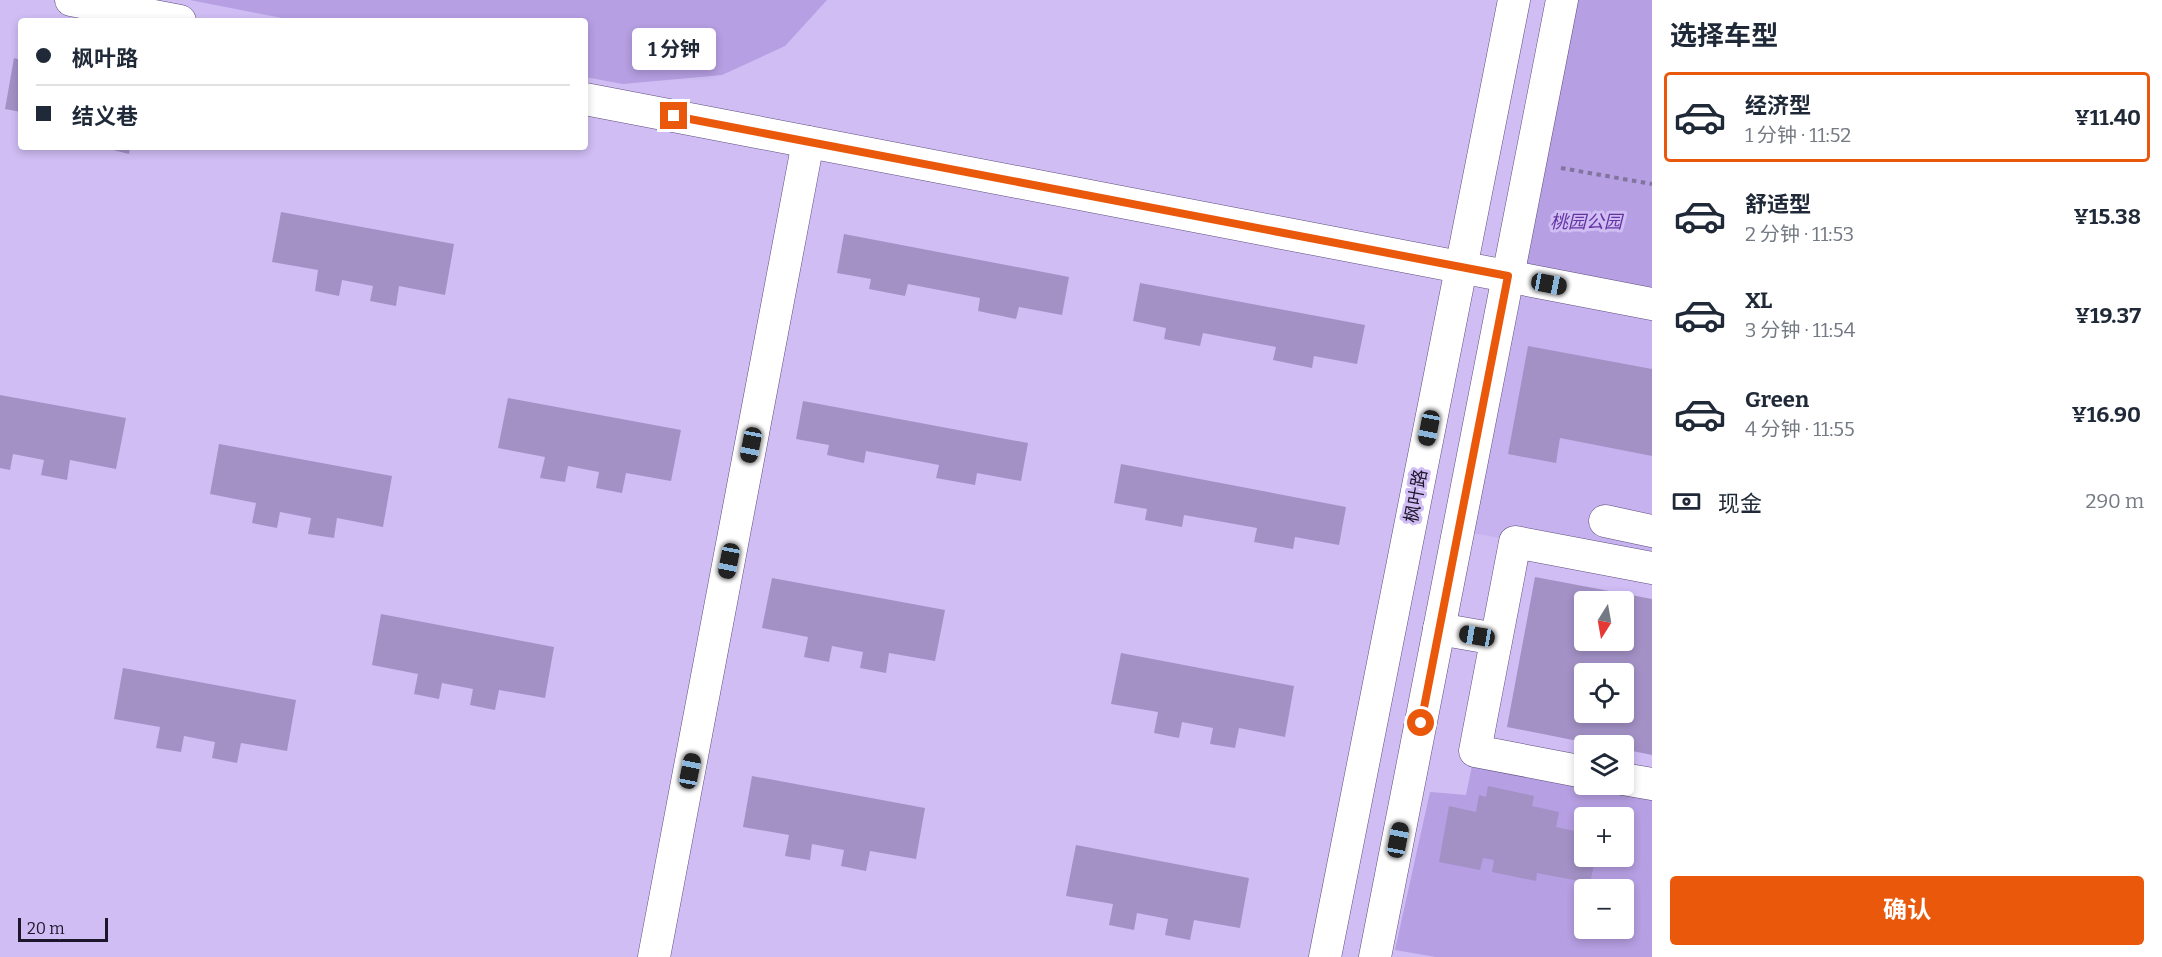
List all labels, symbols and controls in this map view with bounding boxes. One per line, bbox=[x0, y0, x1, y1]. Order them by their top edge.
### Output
text: 选择车型 bbox=[1670, 20, 1778, 52]
callout: 1 分钟 bbox=[632, 29, 716, 71]
text: 1 分钟 bbox=[648, 37, 700, 61]
text: 枫叶路 bbox=[72, 45, 138, 72]
icon: car bbox=[1673, 90, 1727, 144]
text: 经济型 bbox=[1745, 92, 1811, 119]
route end bbox=[660, 102, 687, 129]
text: 结义巷 bbox=[72, 103, 138, 130]
text: ¥11.40 bbox=[2075, 104, 2141, 131]
text: 1 分钟 · 11:52 bbox=[1745, 123, 1851, 147]
icon: car bbox=[1673, 189, 1727, 243]
text: 舒适型 bbox=[1745, 191, 1811, 218]
text: ¥15.38 bbox=[2073, 203, 2141, 230]
park label: 桃园公园 bbox=[1550, 211, 1625, 233]
text: 2 分钟 · 11:53 bbox=[1745, 222, 1854, 246]
car bbox=[1530, 272, 1568, 296]
text: XL bbox=[1745, 287, 1772, 314]
icon: car bbox=[1673, 288, 1727, 342]
text: ¥19.37 bbox=[2075, 302, 2141, 329]
text: 3 分钟 · 11:54 bbox=[1745, 318, 1855, 342]
text: Green bbox=[1745, 386, 1809, 413]
icon: car bbox=[1673, 387, 1727, 441]
text: ¥16.90 bbox=[2072, 401, 2141, 428]
car bbox=[1417, 409, 1441, 447]
text: 4 分钟 · 11:55 bbox=[1745, 417, 1855, 441]
car bbox=[739, 426, 763, 464]
street label: 枫叶路 bbox=[1400, 467, 1432, 525]
icon: cash bbox=[1670, 485, 1703, 518]
text: 290 m bbox=[2086, 489, 2144, 513]
text: 现金 bbox=[1718, 490, 1762, 517]
car bbox=[717, 542, 741, 580]
north arrow bbox=[1574, 591, 1634, 651]
map controls bbox=[1574, 591, 1634, 939]
car bbox=[1458, 624, 1496, 648]
button: locate bbox=[1574, 663, 1634, 723]
route start bbox=[1407, 709, 1434, 736]
button: layers bbox=[1574, 735, 1634, 795]
car bbox=[678, 752, 702, 790]
button: + bbox=[1574, 807, 1634, 867]
car bbox=[1386, 821, 1410, 859]
button: 确认 bbox=[1670, 876, 2144, 945]
button: − bbox=[1574, 879, 1634, 939]
scale bar bbox=[18, 915, 108, 942]
text: 20 m bbox=[27, 919, 64, 938]

